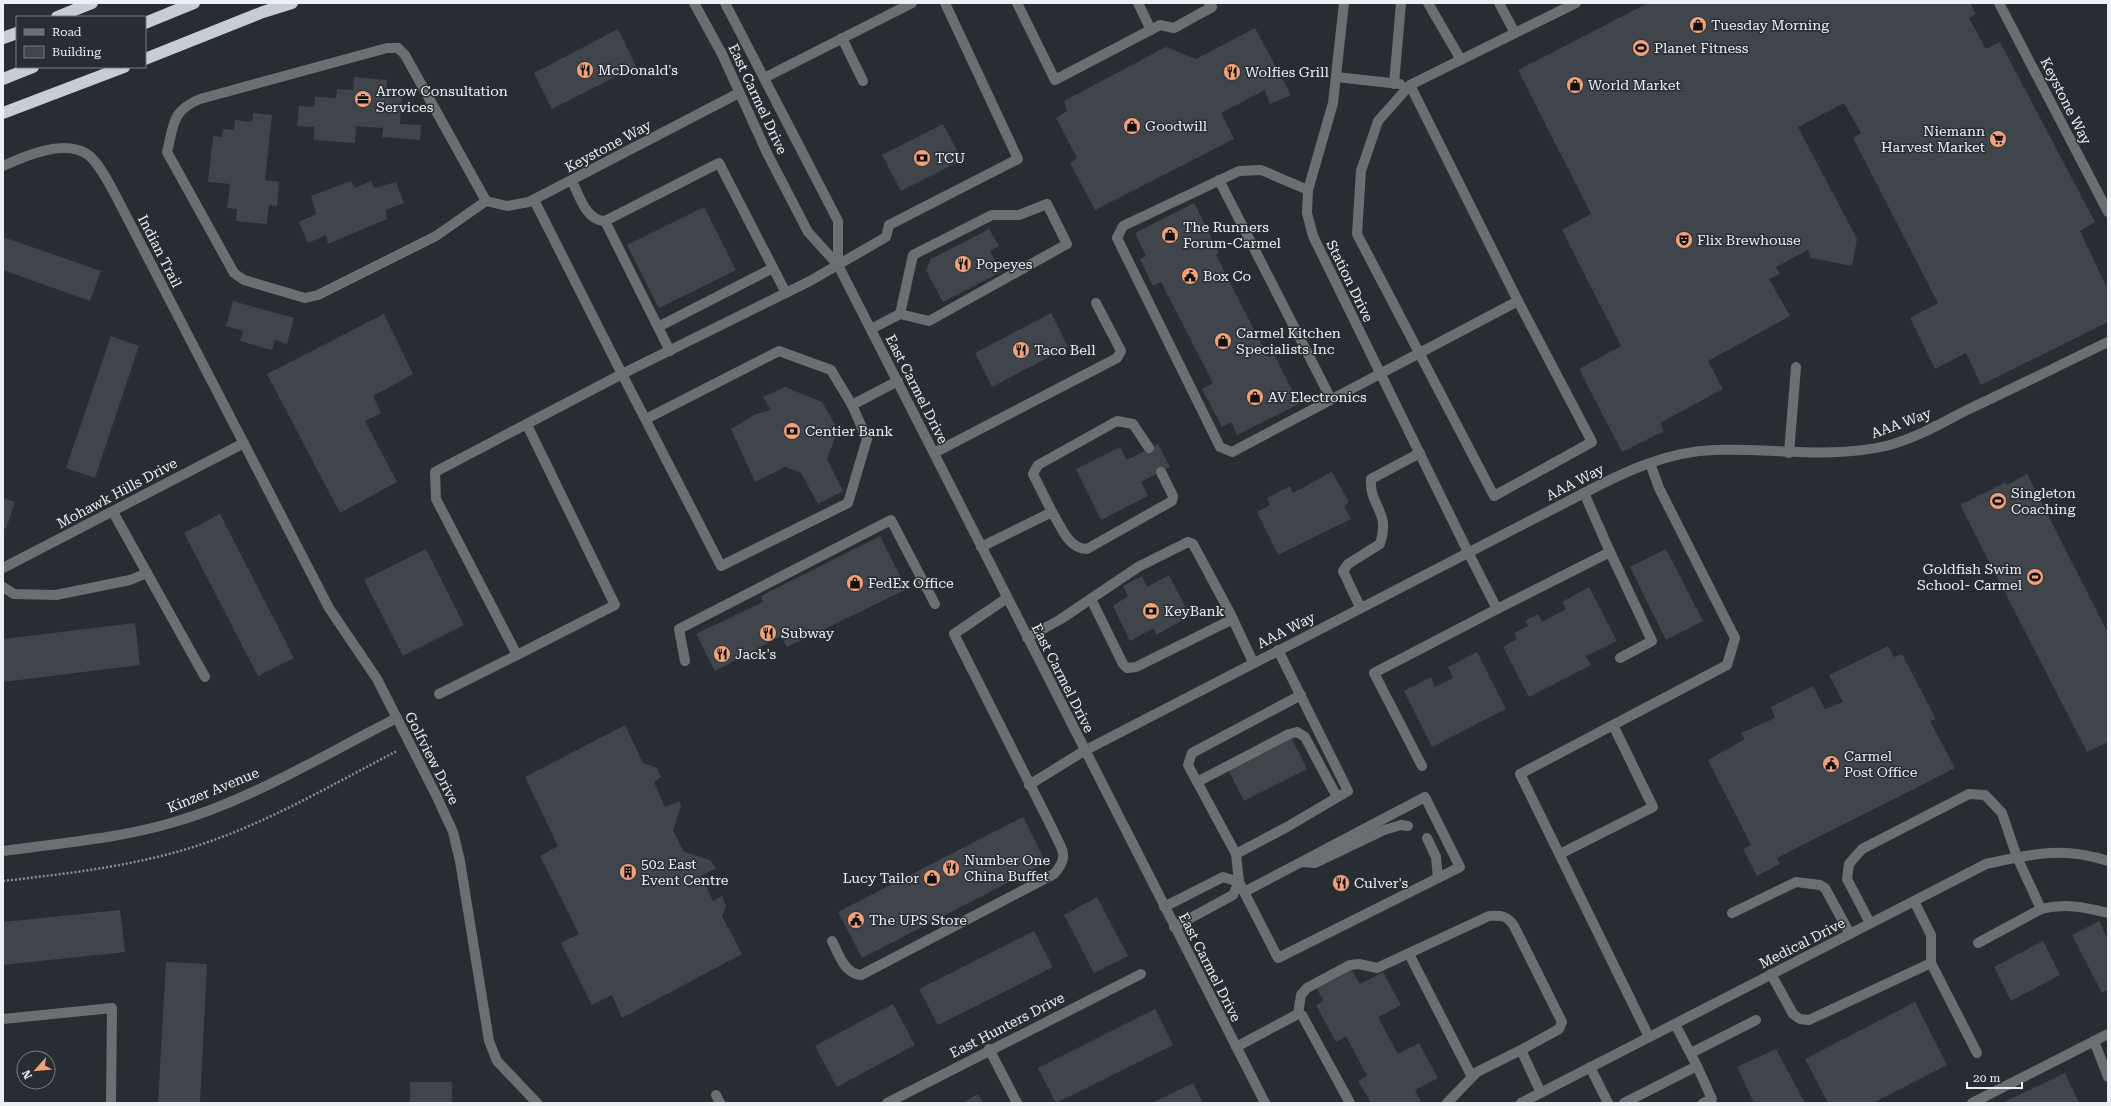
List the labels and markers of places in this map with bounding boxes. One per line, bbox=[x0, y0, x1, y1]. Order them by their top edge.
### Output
shop icon: Tuesday Morning bbox=[1688, 15, 1708, 35]
place label: Tuesday Morning bbox=[1711, 17, 1829, 33]
sports icon: Planet Fitness bbox=[1631, 38, 1651, 58]
place label: Planet Fitness bbox=[1654, 40, 1749, 56]
restaurant icon: McDonald's bbox=[575, 60, 595, 80]
place label: McDonald's bbox=[598, 62, 678, 78]
restaurant icon: Wolfies Grill bbox=[1222, 62, 1242, 82]
place label: Wolfies Grill bbox=[1245, 64, 1329, 80]
shop icon: World Market bbox=[1565, 75, 1585, 95]
place label: World Market bbox=[1588, 77, 1681, 93]
place label: Arrow Consultation Services bbox=[376, 83, 508, 115]
office icon: Arrow Consultation Services bbox=[353, 89, 373, 109]
shop icon: Goodwill bbox=[1122, 116, 1142, 136]
place label: Goodwill bbox=[1145, 118, 1208, 134]
place label: Niemann Harvest Market bbox=[1881, 123, 1985, 155]
supermarket icon: Niemann Harvest Market bbox=[1988, 129, 2008, 149]
bank icon: TCU bbox=[912, 148, 932, 168]
place label: TCU bbox=[935, 150, 965, 166]
place label: The Runners Forum-Carmel bbox=[1183, 219, 1281, 251]
shop icon: The Runners Forum-Carmel bbox=[1160, 225, 1180, 245]
theatre icon: Flix Brewhouse bbox=[1674, 230, 1694, 250]
place label: Flix Brewhouse bbox=[1697, 232, 1801, 248]
restaurant icon: Popeyes bbox=[953, 254, 973, 274]
place label: Popeyes bbox=[976, 256, 1033, 272]
public building icon: Box Co bbox=[1180, 266, 1200, 286]
place label: Box Co bbox=[1203, 268, 1251, 284]
place label: Carmel Kitchen Specialists Inc bbox=[1236, 325, 1341, 357]
shop icon: Carmel Kitchen Specialists Inc bbox=[1213, 331, 1233, 351]
restaurant icon: Taco Bell bbox=[1011, 340, 1031, 360]
place label: Taco Bell bbox=[1034, 342, 1096, 358]
shop icon: AV Electronics bbox=[1245, 387, 1265, 407]
place label: AV Electronics bbox=[1268, 389, 1367, 405]
bank icon: Centier Bank bbox=[782, 421, 802, 441]
place label: Centier Bank bbox=[805, 423, 893, 439]
place label: Singleton Coaching bbox=[2011, 485, 2076, 517]
sports icon: Singleton Coaching bbox=[1988, 491, 2008, 511]
place label: Goldfish Swim School- Carmel bbox=[1917, 561, 2023, 593]
sports icon: Goldfish Swim School- Carmel bbox=[2025, 567, 2045, 587]
shop icon: FedEx Office bbox=[845, 573, 865, 593]
place label: FedEx Office bbox=[868, 575, 954, 591]
bank icon: KeyBank bbox=[1141, 601, 1161, 621]
place label: KeyBank bbox=[1164, 603, 1224, 619]
restaurant icon: Subway bbox=[758, 623, 778, 643]
place label: Subway bbox=[781, 625, 835, 641]
restaurant icon: Jack's bbox=[712, 644, 732, 664]
place label: Jack's bbox=[735, 646, 776, 662]
place label: Carmel Post Office bbox=[1844, 748, 1918, 780]
public building icon: Carmel Post Office bbox=[1821, 754, 1841, 774]
place label: Number One China Buffet bbox=[964, 852, 1051, 884]
place label: 502 East Event Centre bbox=[641, 856, 729, 888]
restaurant icon: Number One China Buffet bbox=[941, 858, 961, 878]
building icon: 502 East Event Centre bbox=[618, 862, 638, 882]
shop icon: Lucy Tailor bbox=[922, 868, 942, 888]
place label: Lucy Tailor bbox=[843, 870, 919, 886]
restaurant icon: Culver's bbox=[1331, 873, 1351, 893]
place label: Culver's bbox=[1354, 875, 1409, 891]
public building icon: The UPS Store bbox=[846, 910, 866, 930]
place label: The UPS Store bbox=[869, 912, 967, 928]

